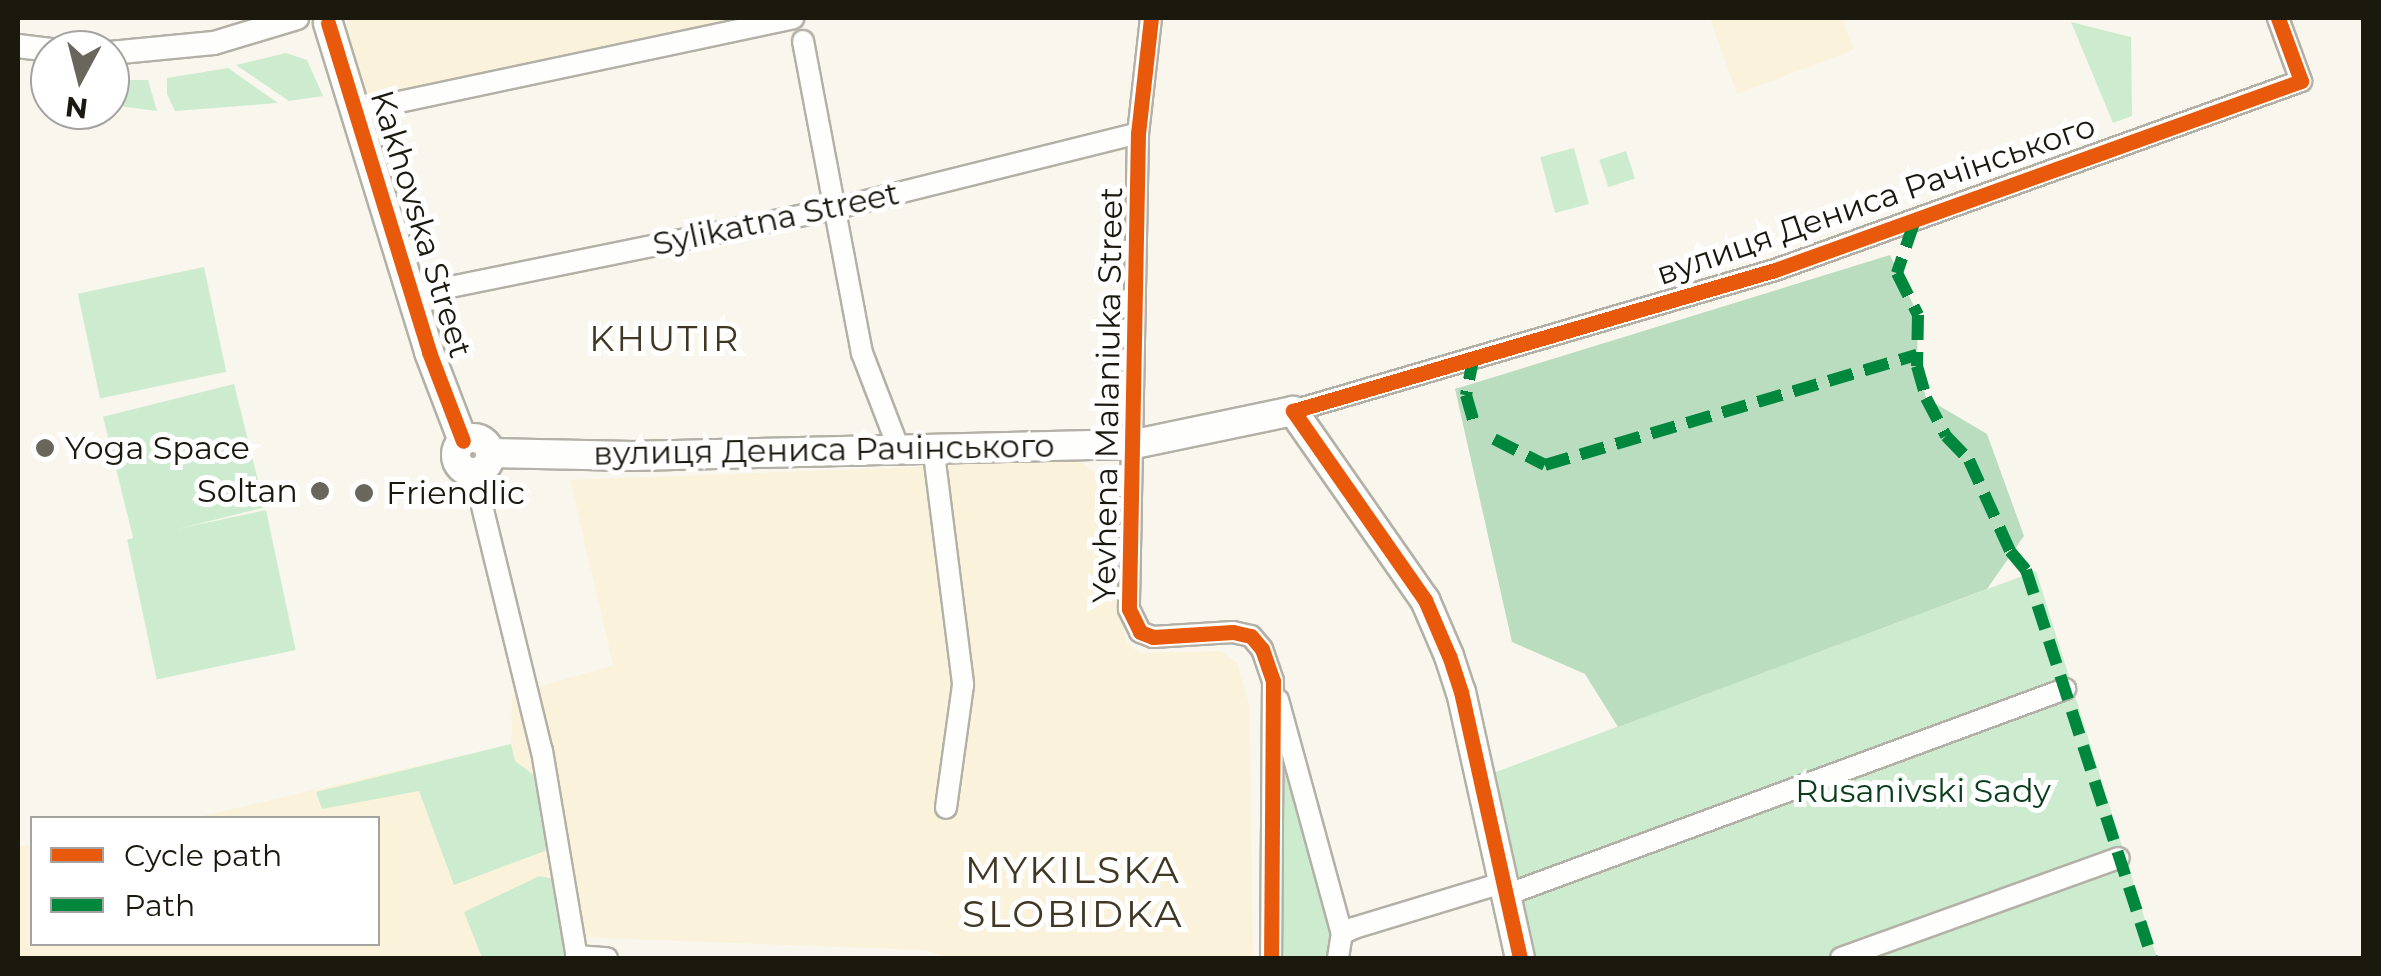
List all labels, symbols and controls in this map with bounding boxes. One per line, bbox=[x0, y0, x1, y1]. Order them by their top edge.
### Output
north arrow bbox=[30, 30, 130, 130]
street label: Kakhovska Street bbox=[362, 86, 480, 362]
text: N bbox=[63, 90, 90, 126]
street label: вулиця Дениса Рачінського bbox=[1652, 107, 2100, 293]
street label: Sylikatna Street bbox=[649, 174, 903, 264]
street label: Yevhena Malaniuka Street bbox=[1085, 187, 1131, 603]
district label: KHUTIR bbox=[589, 318, 741, 360]
street label: вулиця Дениса Рачінського bbox=[593, 427, 1055, 473]
place label: Yoga Space bbox=[65, 429, 250, 467]
marker: Yoga Space bbox=[34, 437, 56, 459]
place label: Soltan bbox=[197, 472, 298, 510]
place label: Friendlic bbox=[386, 474, 525, 512]
marker: Soltan bbox=[307, 478, 333, 504]
marker: Friendlic bbox=[351, 480, 377, 506]
park label: Rusanivski Sady bbox=[1795, 772, 2051, 810]
legend bbox=[30, 816, 380, 946]
text: Cycle path bbox=[124, 837, 282, 874]
district label: MYKILSKA SLOBIDKA bbox=[962, 847, 1184, 936]
text: Path bbox=[124, 887, 195, 924]

